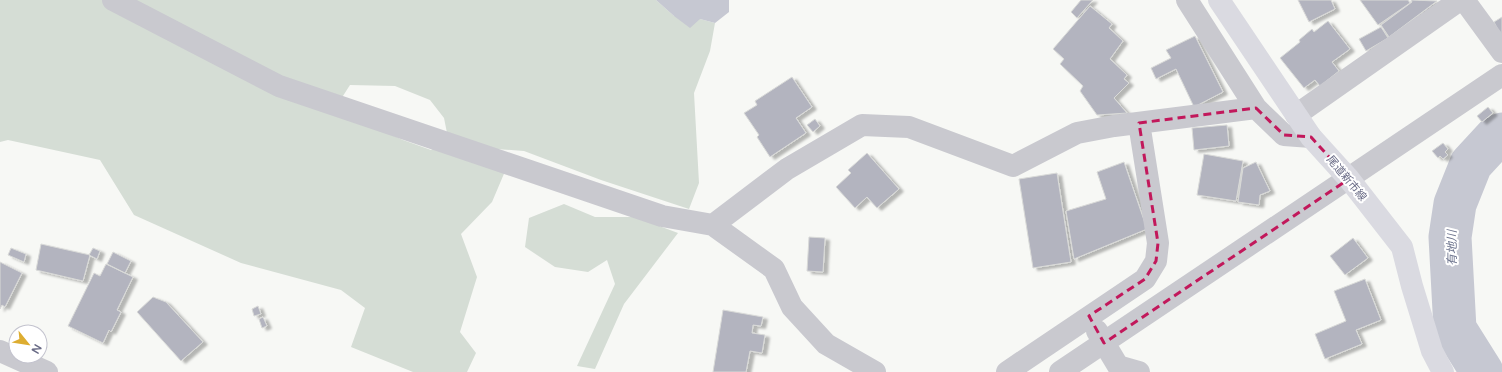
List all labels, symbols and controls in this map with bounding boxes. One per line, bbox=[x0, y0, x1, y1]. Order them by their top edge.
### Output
street label: 尾道新市線 bbox=[1324, 153, 1369, 204]
water label: 有地川 bbox=[1445, 228, 1459, 266]
north arrow bbox=[8, 324, 48, 364]
text: N bbox=[28, 342, 44, 356]

